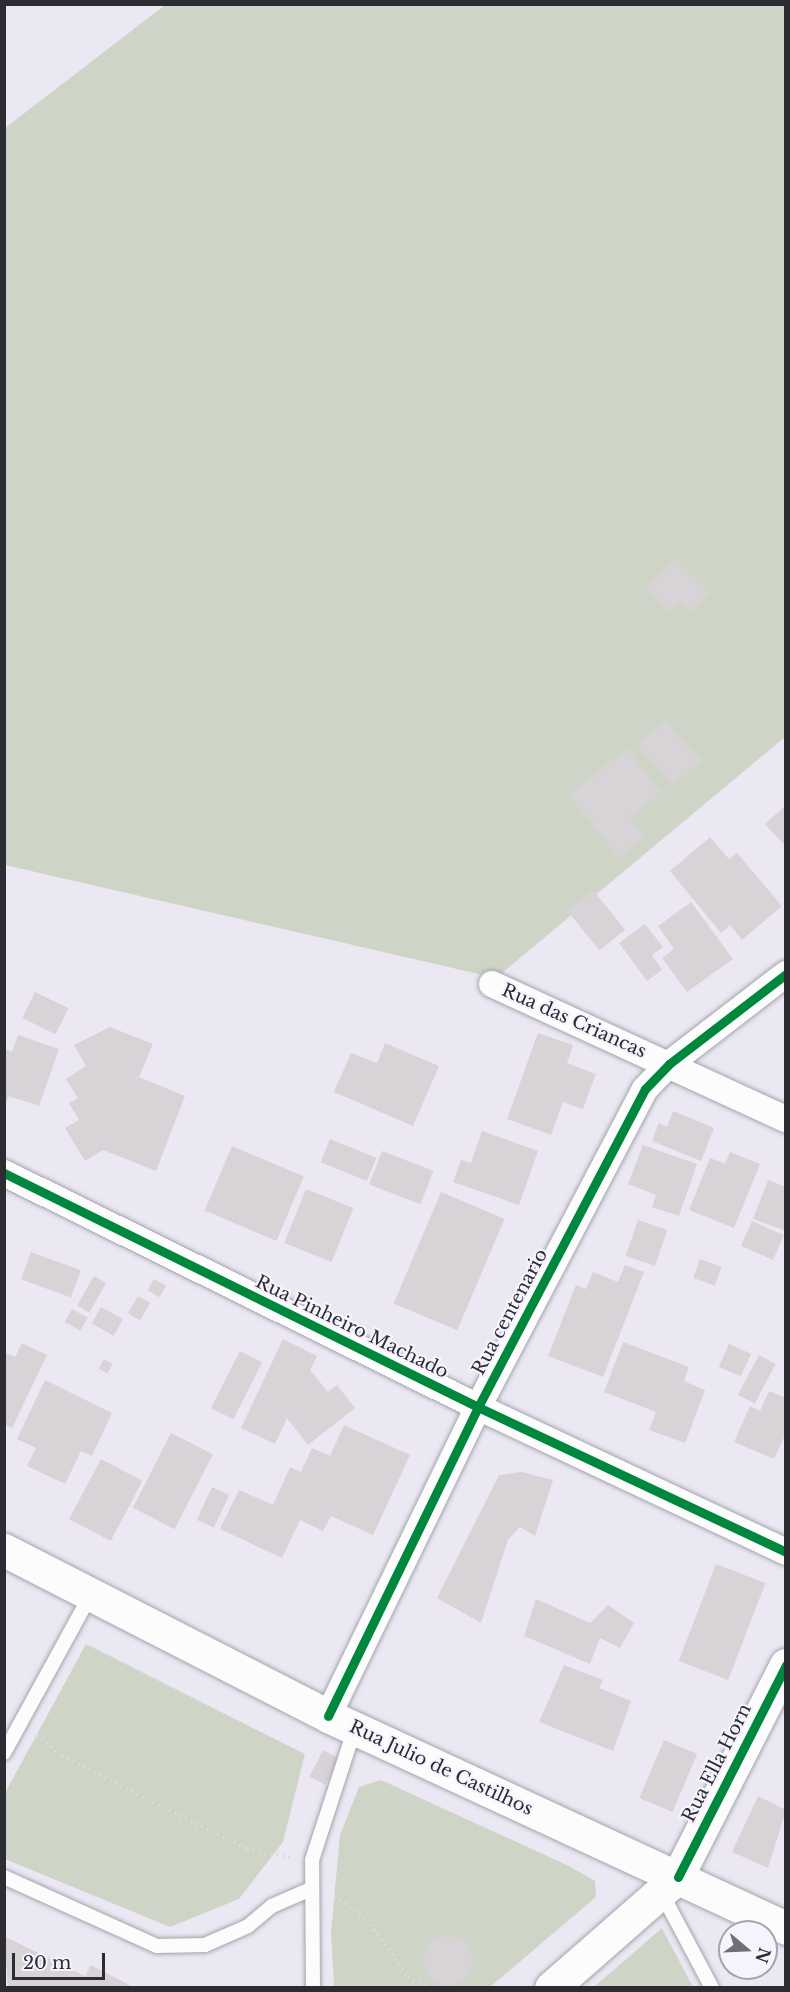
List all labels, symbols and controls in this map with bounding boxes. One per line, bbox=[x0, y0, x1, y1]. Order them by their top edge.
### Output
street label: Rua das Criancas bbox=[498, 979, 650, 1063]
street label: Rua centenario bbox=[468, 1245, 552, 1379]
street label: Rua Pinheiro Machado bbox=[252, 1271, 452, 1383]
street label: Rua Ella Horn bbox=[678, 1700, 756, 1826]
street label: Rua Julio de Castilhos bbox=[346, 1716, 536, 1820]
north arrow bbox=[718, 1920, 778, 1980]
scale bar bbox=[15, 1941, 108, 1979]
text: N bbox=[751, 1945, 775, 1966]
text: 20 m bbox=[23, 1952, 71, 1974]

